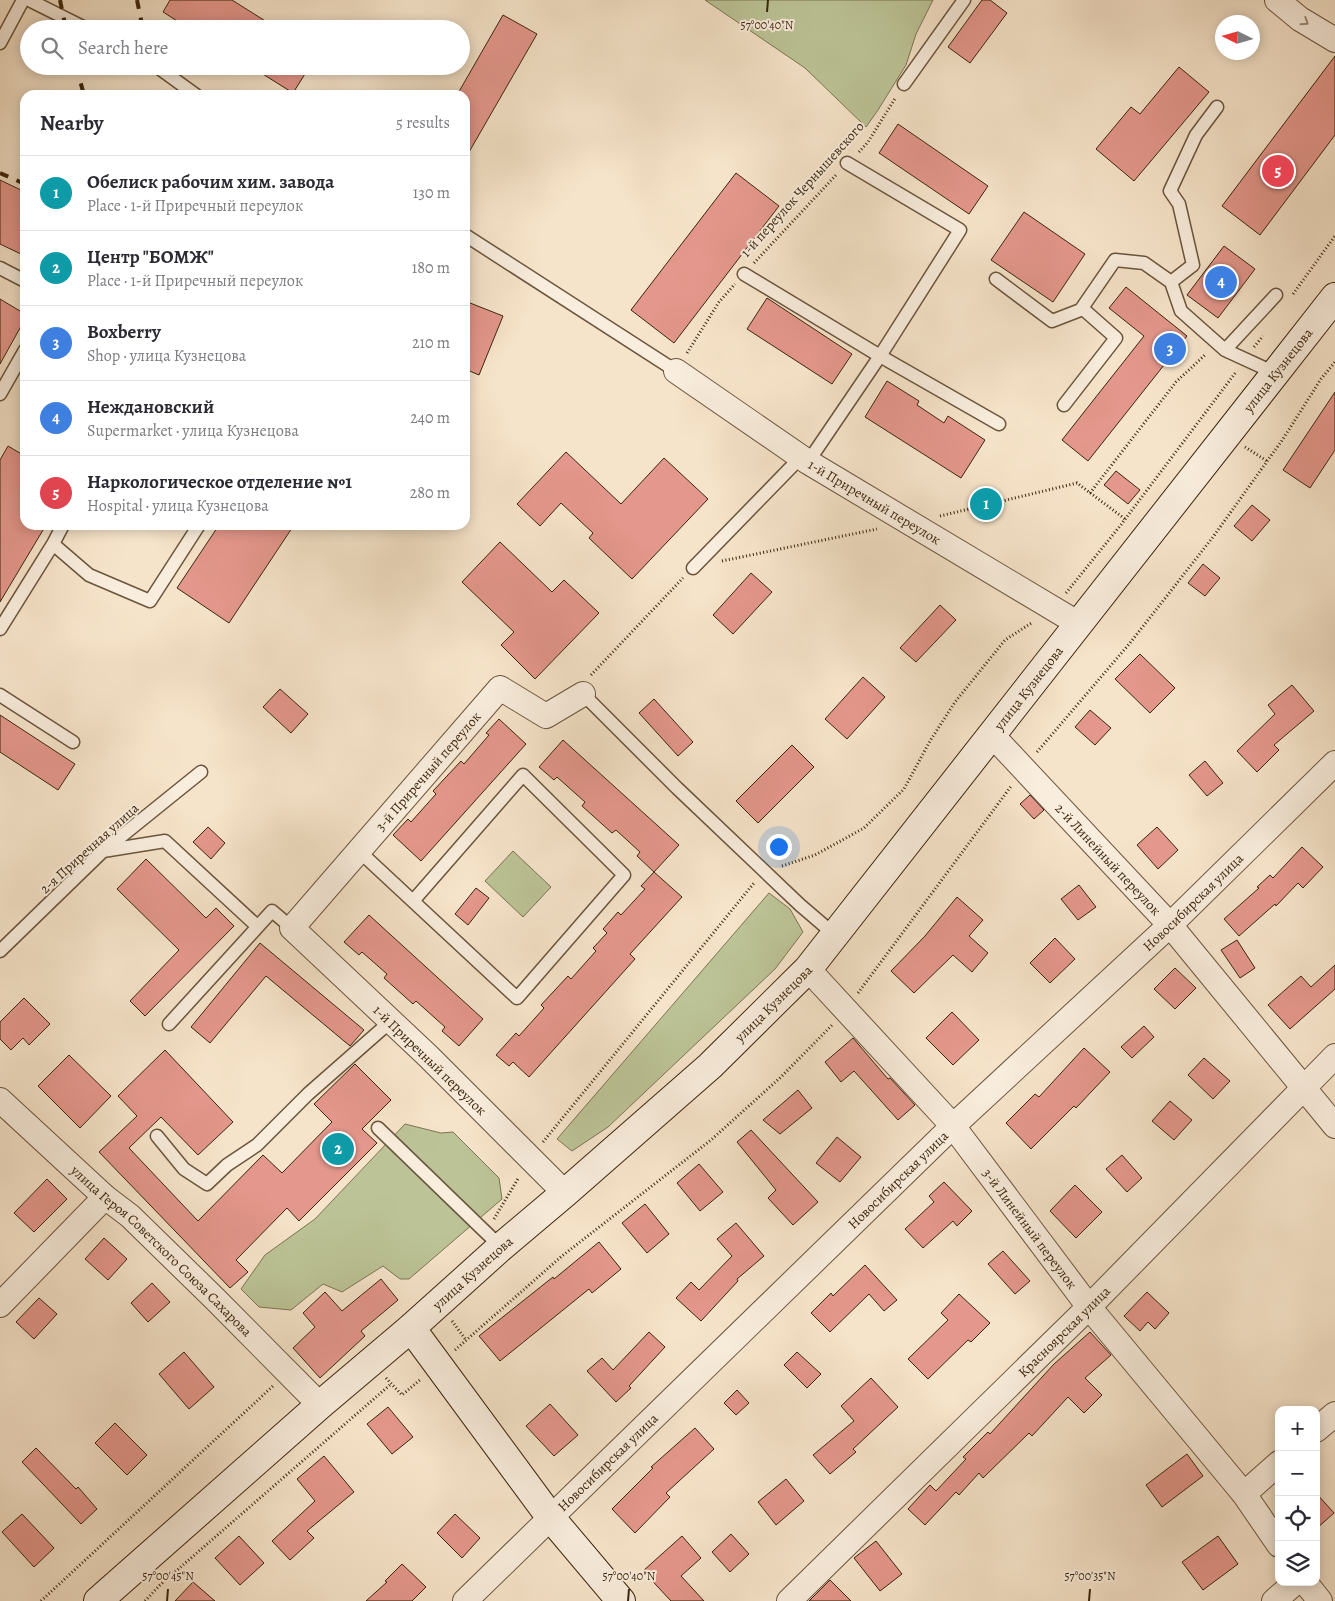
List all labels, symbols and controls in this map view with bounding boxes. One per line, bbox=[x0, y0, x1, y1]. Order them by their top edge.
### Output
north arrow bbox=[1215, 15, 1260, 60]
one-way arrow bbox=[1299, 15, 1308, 25]
text: 57°00'40"N bbox=[741, 17, 794, 33]
search box bbox=[20, 20, 470, 75]
icon: search bbox=[38, 34, 66, 62]
text: Search here bbox=[78, 35, 168, 61]
text: Nearby bbox=[40, 109, 103, 137]
text: 5 results bbox=[396, 112, 450, 134]
street label: 1-й переулок Чернышевского bbox=[736, 117, 868, 261]
pin: 5 bbox=[1262, 152, 1294, 190]
text: Обелиск рабочим хим. завода bbox=[87, 169, 334, 195]
text: 1 bbox=[53, 182, 59, 204]
text: 130 m bbox=[413, 182, 450, 204]
text: Place · 1-й Приречный переулок bbox=[87, 195, 303, 217]
text: Центр "БОМЖ" bbox=[87, 244, 214, 270]
text: 2 bbox=[52, 257, 60, 279]
text: 180 m bbox=[412, 257, 450, 279]
pin: 4 bbox=[1205, 263, 1237, 301]
text: Place · 1-й Приречный переулок bbox=[87, 270, 303, 292]
text: Boxberry bbox=[87, 319, 161, 345]
street label: улица Кузнецова bbox=[1239, 324, 1317, 417]
pin: 3 bbox=[1154, 330, 1186, 368]
text: 3 bbox=[53, 332, 59, 354]
text: 210 m bbox=[412, 332, 450, 354]
text: Shop · улица Кузнецова bbox=[87, 345, 246, 367]
text: Неждановский bbox=[87, 394, 214, 420]
text: 4 bbox=[52, 407, 60, 429]
text: 240 m bbox=[410, 407, 450, 429]
text: Supermarket · улица Кузнецова bbox=[87, 420, 299, 442]
street label: 1-й Приречный переулок bbox=[805, 455, 944, 549]
text: Наркологическое отделение №1 bbox=[87, 469, 352, 495]
text: 5 bbox=[53, 482, 59, 504]
text: 280 m bbox=[410, 482, 450, 504]
pin: 1 bbox=[970, 485, 1002, 523]
text: Hospital · улица Кузнецова bbox=[87, 495, 269, 517]
street label: улица Кузнецова bbox=[989, 642, 1068, 735]
street label: 3-й Приречный переулок bbox=[371, 708, 485, 835]
street label: 2-я Приречная улица bbox=[36, 798, 143, 898]
street label: 2-й Линейный переулок bbox=[1051, 799, 1165, 920]
your location bbox=[766, 834, 792, 860]
street label: Новосибирская улица bbox=[1139, 849, 1248, 956]
street label: улица Кузнецова bbox=[730, 961, 817, 1047]
street label: 1-й Приречный переулок bbox=[369, 1001, 491, 1120]
street label: Новосибирская улица bbox=[844, 1126, 953, 1233]
pin: 2 bbox=[322, 1130, 354, 1168]
street label: улица Героя Советского Союза Сахарова bbox=[66, 1160, 256, 1341]
street label: 3-й Линейный переулок bbox=[978, 1165, 1081, 1293]
street label: улица Кузнецова bbox=[428, 1232, 517, 1315]
street label: Красноярская улица bbox=[1014, 1282, 1115, 1382]
map controls bbox=[1275, 1406, 1320, 1586]
button: + bbox=[1275, 1406, 1320, 1451]
street label: Новосибирская улица bbox=[554, 1409, 663, 1516]
button: − bbox=[1275, 1451, 1320, 1496]
button: locate bbox=[1275, 1496, 1320, 1541]
button: layers bbox=[1275, 1541, 1320, 1586]
text: 57°00'45"N bbox=[142, 1568, 194, 1584]
text: 57°00'40"N bbox=[603, 1568, 656, 1584]
text: 57°00'35"N bbox=[1064, 1568, 1116, 1584]

